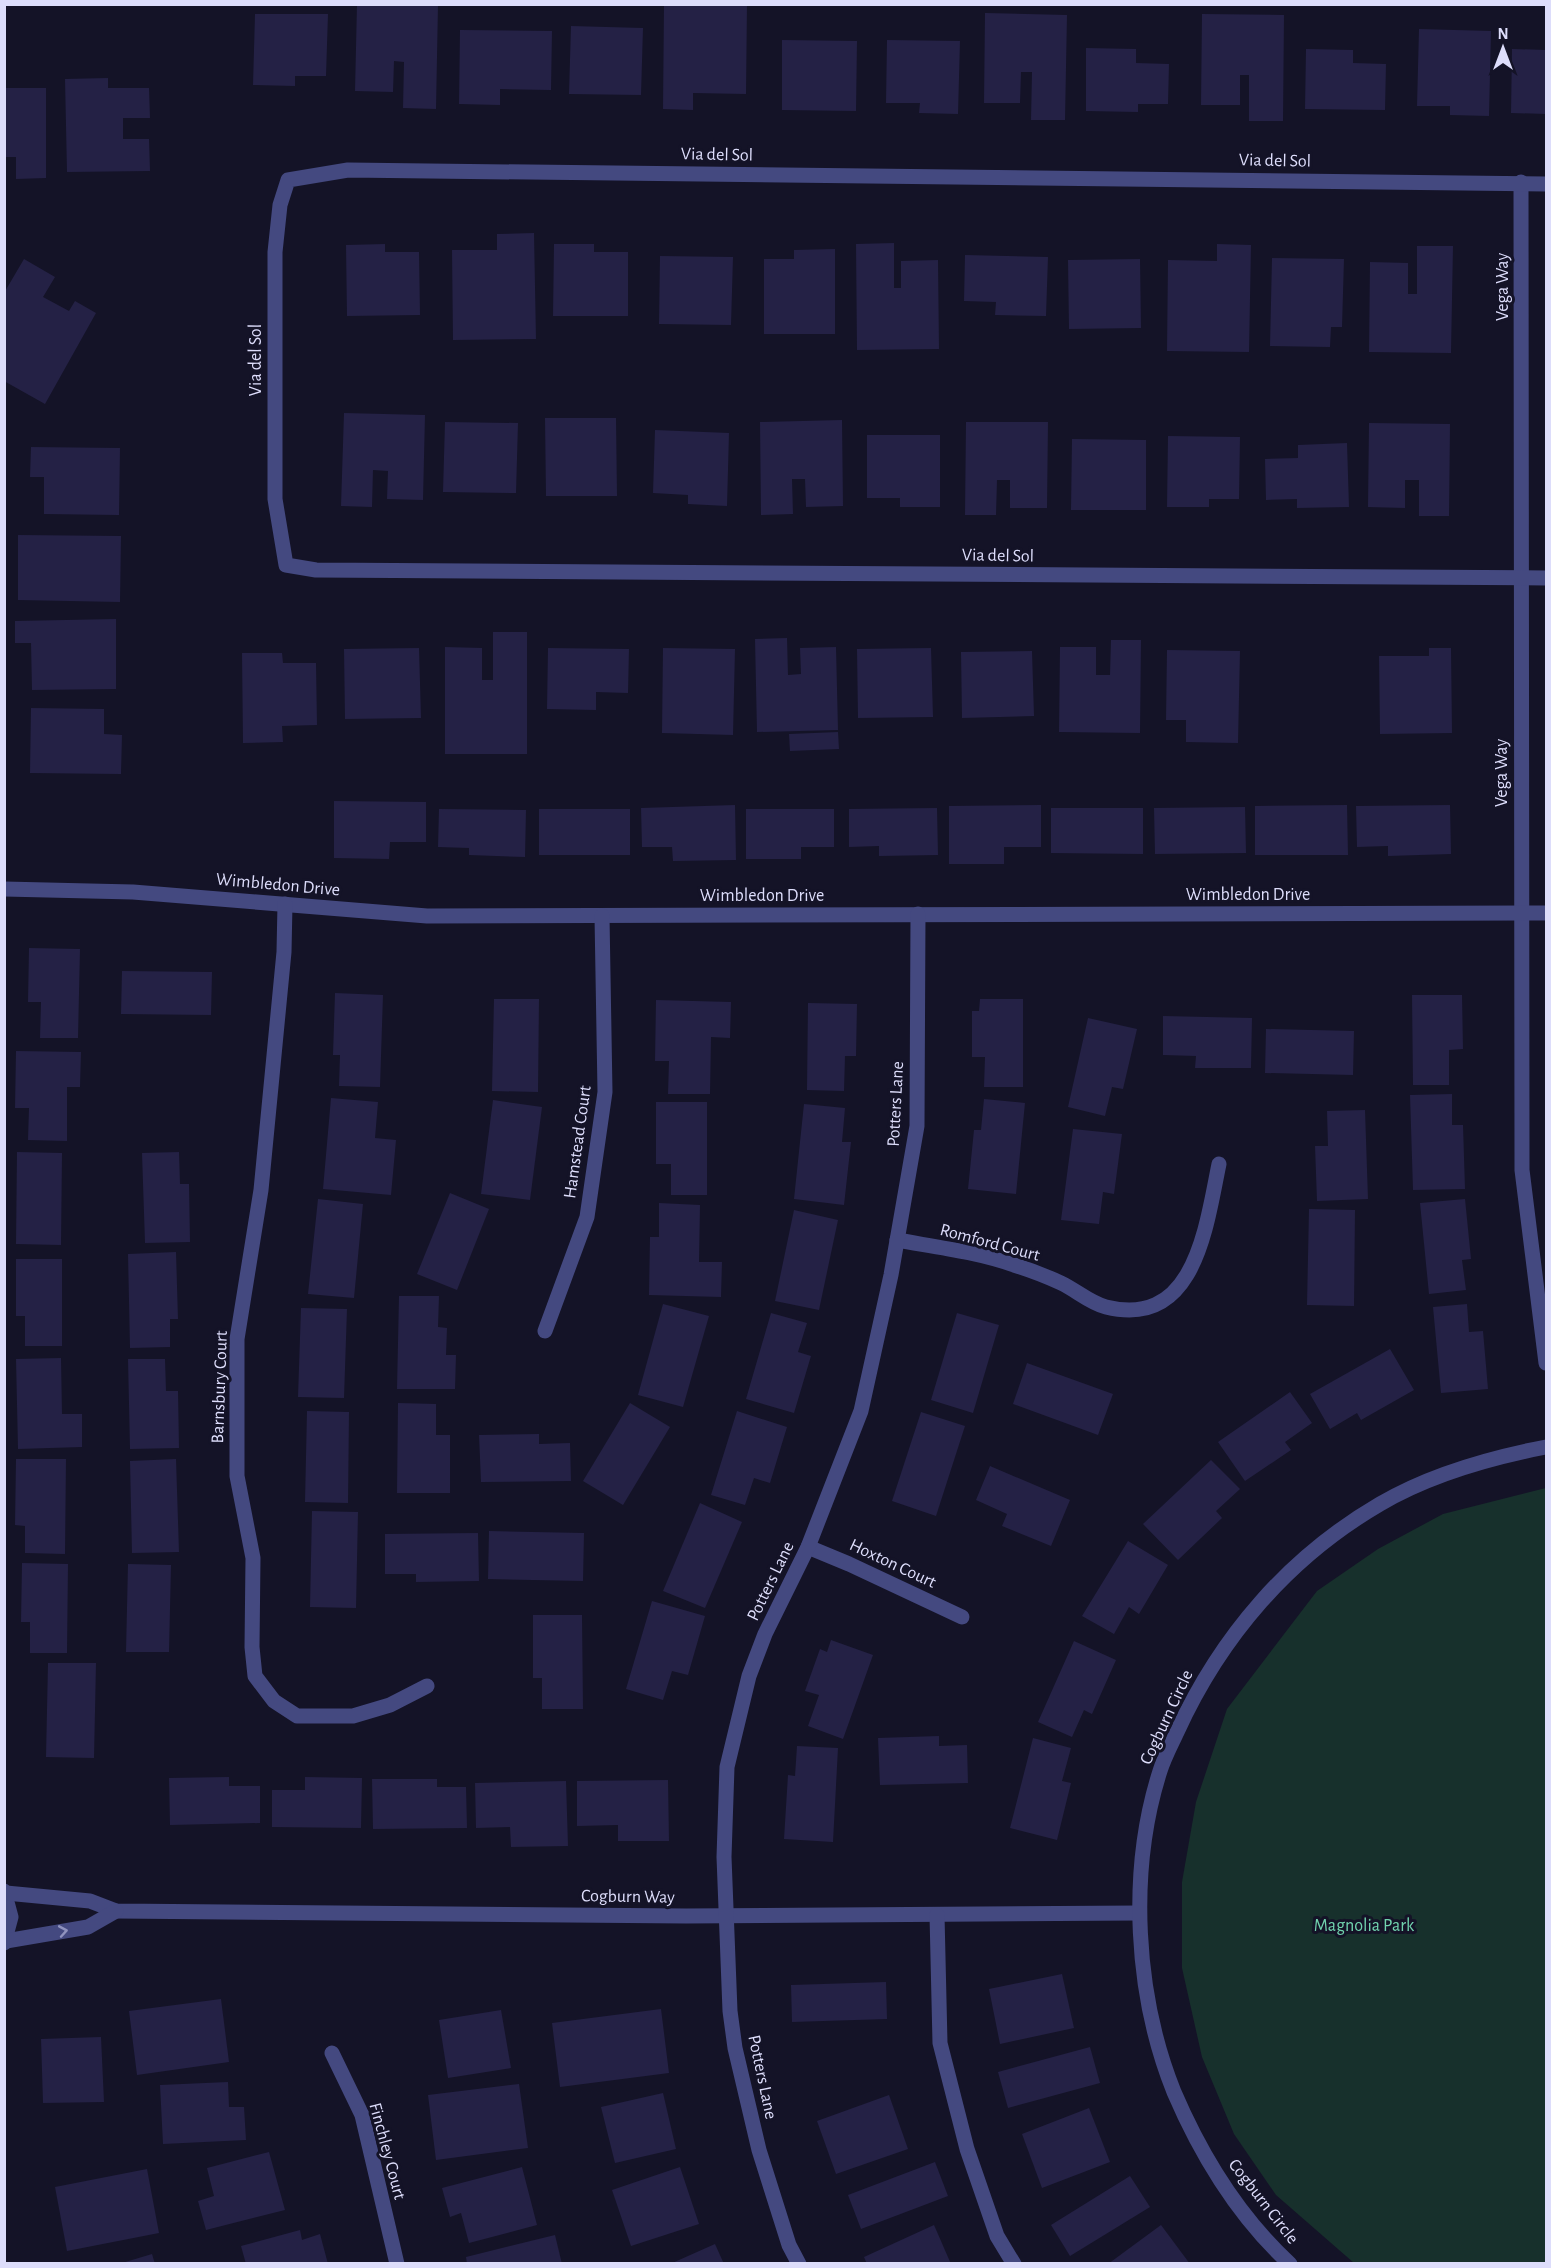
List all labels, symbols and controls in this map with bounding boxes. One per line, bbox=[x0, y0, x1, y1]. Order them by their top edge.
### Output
north arrow bbox=[1473, 18, 1533, 78]
text: N bbox=[1497, 26, 1509, 42]
street label: Via del Sol bbox=[681, 145, 753, 165]
street label: Via del Sol bbox=[1239, 151, 1311, 171]
street label: Vega Way bbox=[1494, 253, 1512, 321]
street label: Via del Sol bbox=[247, 324, 265, 396]
street label: Via del Sol bbox=[962, 546, 1034, 566]
street label: Vega Way bbox=[1493, 739, 1511, 807]
street label: Wimbledon Drive bbox=[215, 871, 341, 899]
street label: Wimbledon Drive bbox=[1186, 886, 1310, 904]
street label: Wimbledon Drive bbox=[700, 887, 824, 905]
street label: Potters Lane bbox=[885, 1061, 907, 1147]
street label: Hamstead Court bbox=[561, 1084, 595, 1200]
street label: Romford Court bbox=[938, 1221, 1042, 1265]
street label: Barnsbury Court bbox=[209, 1330, 231, 1444]
street label: Hoxton Court bbox=[847, 1536, 939, 1592]
street label: Potters Lane bbox=[744, 1539, 798, 1624]
street label: Cogburn Circle bbox=[1137, 1667, 1197, 1768]
street label: Cogburn Way bbox=[581, 1887, 675, 1907]
park label: Magnolia Park bbox=[1314, 1917, 1415, 1935]
one-way arrow bbox=[58, 1925, 68, 1938]
street label: Potters Lane bbox=[744, 2033, 780, 2121]
street label: Finchley Court bbox=[365, 2101, 409, 2202]
street label: Cogburn Circle bbox=[1225, 2156, 1302, 2247]

